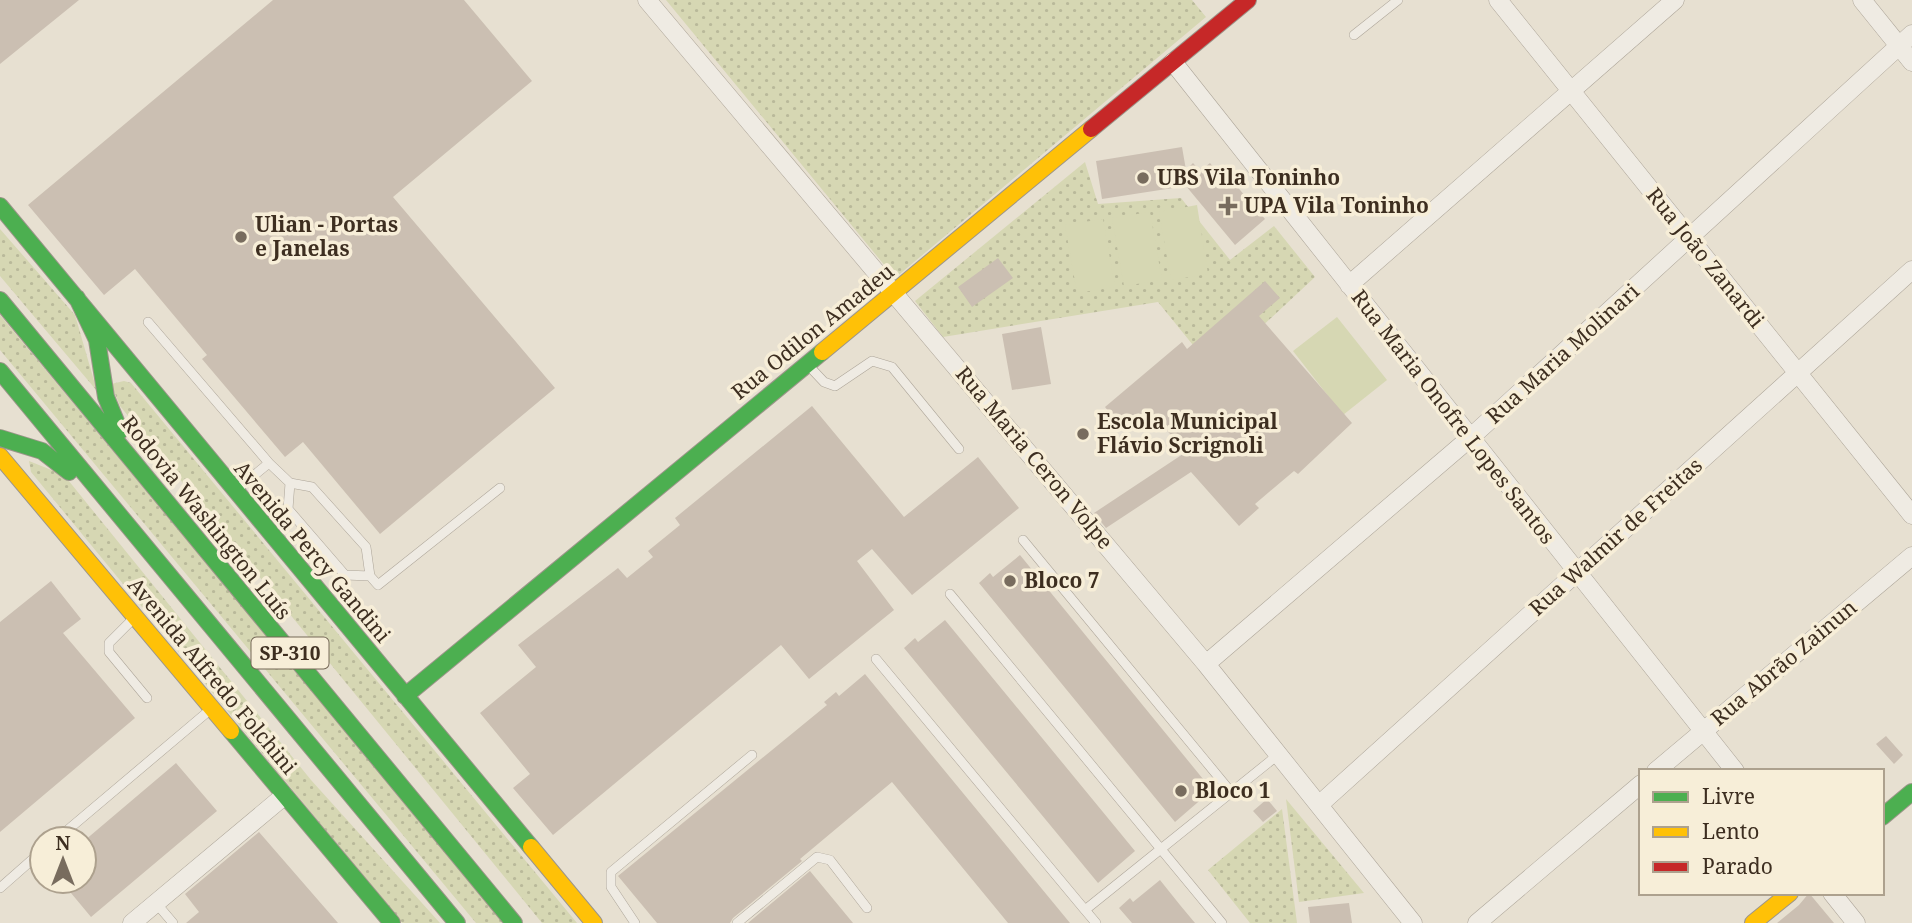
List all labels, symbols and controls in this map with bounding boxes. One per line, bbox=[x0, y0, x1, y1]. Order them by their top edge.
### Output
place label: UBS Vila Toninho bbox=[1157, 163, 1340, 191]
marker: UBS Vila Toninho bbox=[1135, 170, 1151, 186]
street label: Rua João Zanardi bbox=[1641, 182, 1771, 333]
place label: UPA Vila Toninho bbox=[1244, 191, 1429, 219]
marker: UPA Vila Toninho bbox=[1218, 196, 1238, 216]
place label: Ulian - Portas e Janelas bbox=[255, 210, 398, 262]
marker: Ulian - Portas e Janelas bbox=[233, 229, 249, 245]
street label: Rua Odilon Amadeu bbox=[725, 257, 899, 405]
street label: Rua Maria Molinari bbox=[1480, 277, 1645, 430]
street label: Rua Maria Onofre Lopes Santos bbox=[1346, 283, 1562, 549]
street label: Rua Maria Ceron Volpe bbox=[950, 360, 1120, 555]
place label: Escola Municipal Flávio Scrignoli bbox=[1097, 407, 1278, 459]
street label: Rodovia Washington Luís bbox=[116, 410, 298, 625]
marker: Escola Municipal Flávio Scrignoli bbox=[1075, 426, 1091, 442]
street label: Rua Walmir de Freitas bbox=[1523, 451, 1708, 621]
street label: Avenida Percy Gandini bbox=[228, 455, 397, 648]
place label: Bloco 7 bbox=[1024, 566, 1100, 594]
street label: Avenida Alfredo Folchini bbox=[122, 571, 304, 780]
marker: Bloco 7 bbox=[1002, 573, 1018, 589]
street label: Rua Abrão Zainun bbox=[1705, 593, 1862, 732]
road number: SP-310 bbox=[252, 638, 328, 668]
legend bbox=[1639, 769, 1884, 895]
place label: Bloco 1 bbox=[1195, 776, 1271, 804]
text: Livre bbox=[1702, 782, 1755, 810]
marker: Bloco 1 bbox=[1173, 783, 1189, 799]
text: Lento bbox=[1702, 817, 1759, 845]
north arrow bbox=[28, 825, 98, 895]
text: N bbox=[56, 830, 71, 856]
text: Parado bbox=[1702, 852, 1773, 880]

